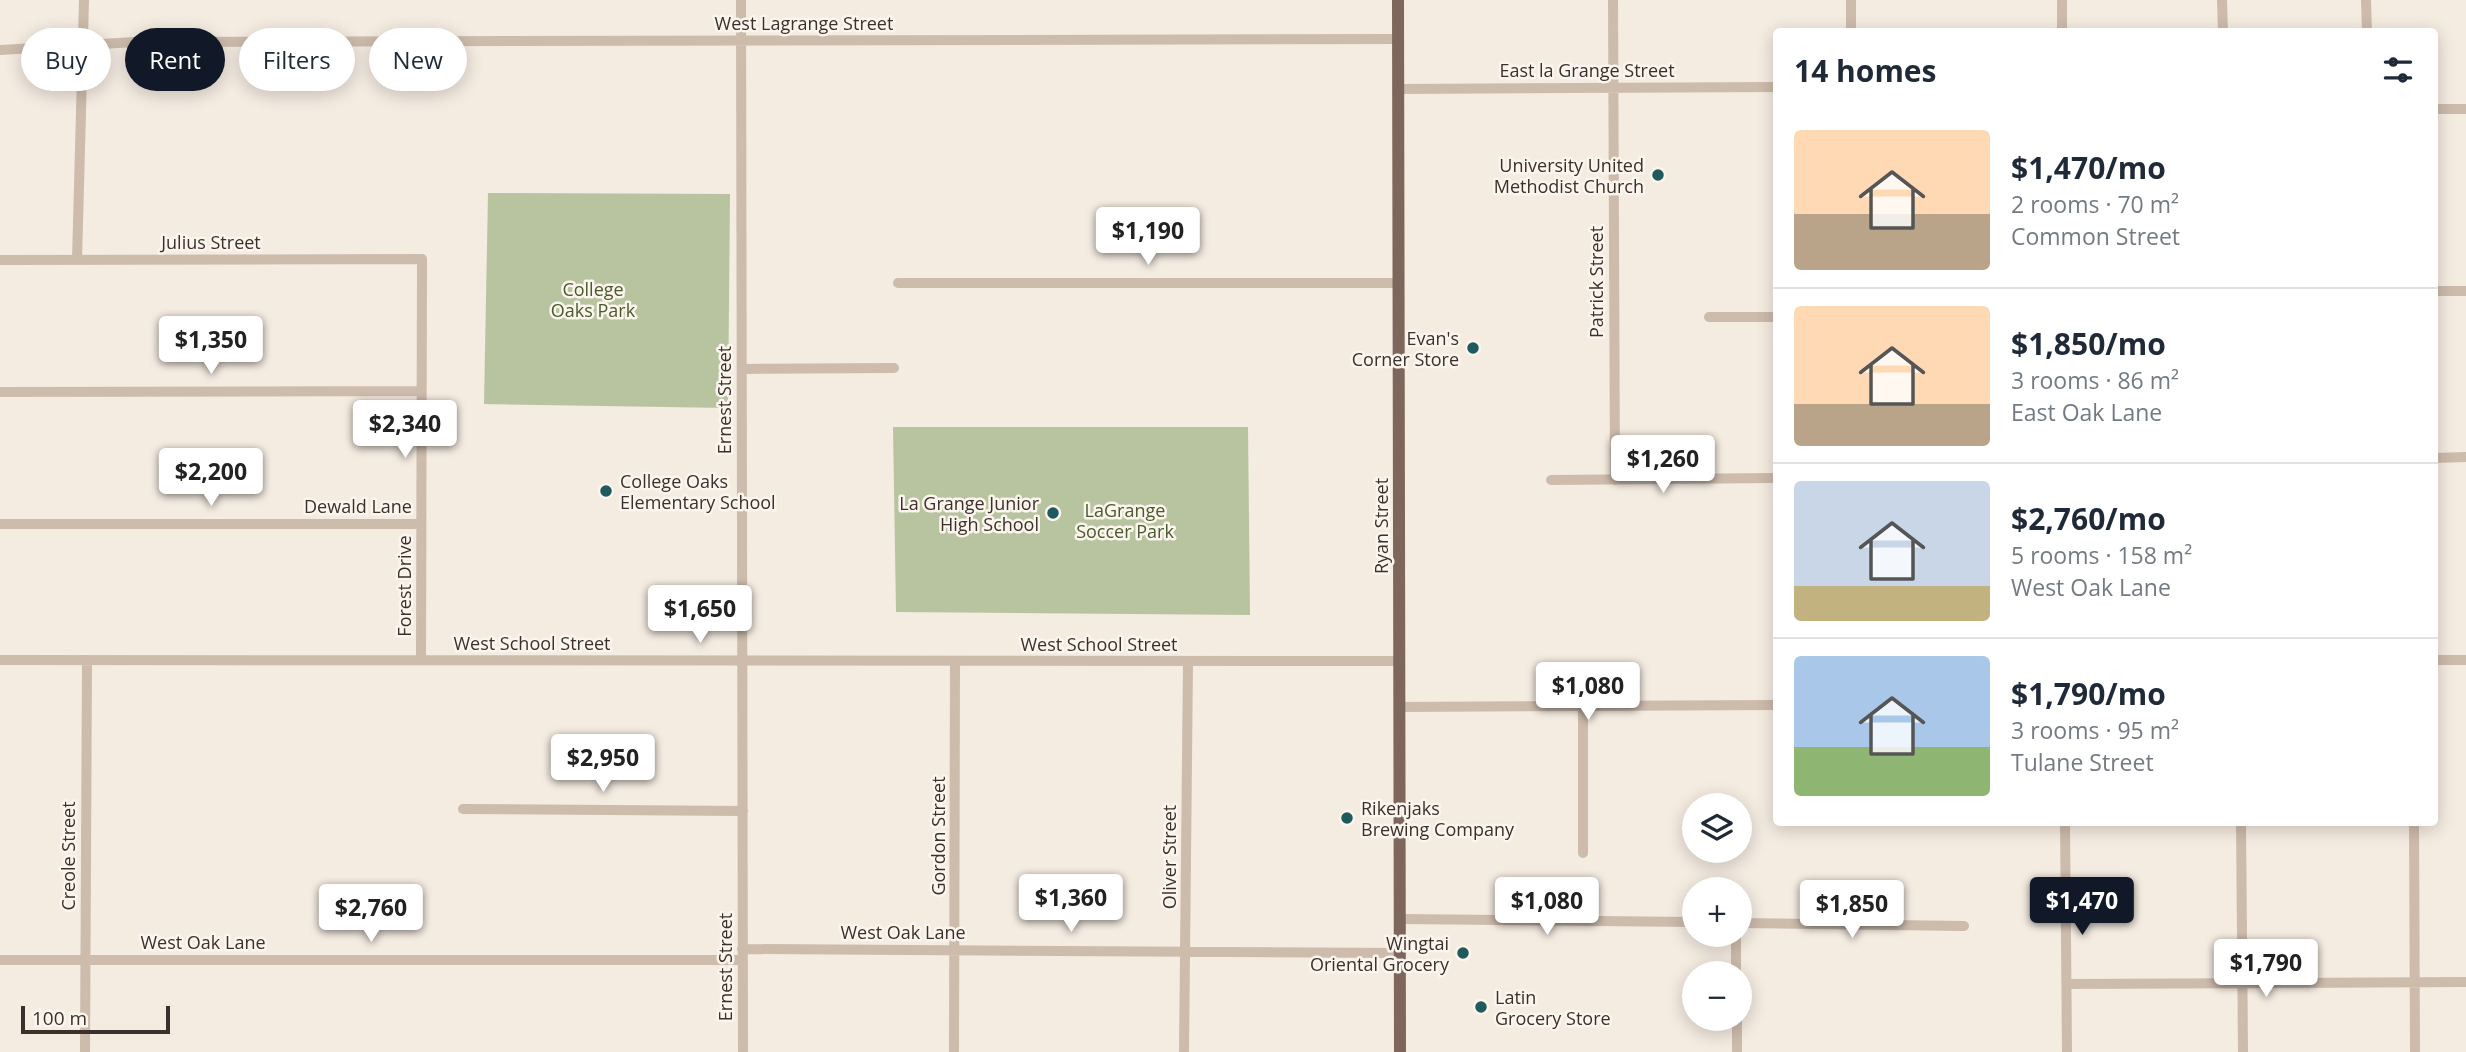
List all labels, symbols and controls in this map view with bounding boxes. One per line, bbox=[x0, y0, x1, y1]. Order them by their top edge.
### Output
street label: West Lagrange Street bbox=[715, 11, 893, 35]
chip: Buy bbox=[21, 28, 111, 91]
chip: Rent bbox=[125, 28, 225, 91]
chip: Filters bbox=[239, 28, 355, 91]
chip: New bbox=[369, 28, 467, 91]
text: 14 homes bbox=[1794, 50, 1937, 91]
icon: filters bbox=[2379, 51, 2417, 89]
street label: East la Grange Street bbox=[1499, 58, 1675, 82]
text: $1,470/mo bbox=[2011, 147, 2166, 188]
place label: University United Methodist Church bbox=[1494, 153, 1644, 198]
icon: home bbox=[1850, 158, 1934, 242]
marker: University United Methodist Church bbox=[1650, 167, 1666, 183]
text: 2 rooms · 70 m² bbox=[2011, 188, 2179, 220]
pin: $1,190 bbox=[1091, 208, 1205, 267]
text: $1,190 bbox=[1112, 214, 1184, 246]
text: Common Street bbox=[2011, 220, 2180, 252]
street label: Patrick Street bbox=[1584, 226, 1608, 338]
street label: Julius Street bbox=[159, 230, 261, 254]
park label: College Oaks Park bbox=[551, 277, 636, 322]
pin: $1,350 bbox=[154, 316, 268, 376]
text: $1,350 bbox=[175, 323, 247, 355]
text: $1,850/mo bbox=[2011, 323, 2166, 364]
place label: Evan's Corner Store bbox=[1352, 326, 1459, 371]
icon: home bbox=[1850, 334, 1934, 418]
marker: Evan's Corner Store bbox=[1465, 340, 1481, 356]
street label: Ernest Street bbox=[712, 346, 736, 454]
text: 3 rooms · 86 m² bbox=[2011, 364, 2179, 396]
text: East Oak Lane bbox=[2011, 396, 2162, 428]
pin: $2,340 bbox=[348, 400, 462, 460]
text: $2,340 bbox=[369, 407, 441, 439]
pin: $1,260 bbox=[1606, 435, 1720, 495]
text: $1,260 bbox=[1627, 442, 1699, 474]
pin: $2,200 bbox=[154, 448, 268, 508]
text: $2,200 bbox=[175, 455, 247, 487]
place label: College Oaks Elementary School bbox=[620, 469, 776, 514]
street label: Ryan Street bbox=[1369, 478, 1393, 574]
marker: College Oaks Elementary School bbox=[598, 483, 614, 499]
place label: La Grange Junior High School bbox=[899, 491, 1040, 536]
street label: Dewald Lane bbox=[304, 494, 412, 518]
park label: LaGrange Soccer Park bbox=[1076, 498, 1174, 543]
text: $2,760/mo bbox=[2011, 498, 2166, 539]
marker: La Grange Junior High School bbox=[1045, 505, 1061, 521]
icon: home bbox=[1850, 509, 1934, 593]
street label: Forest Drive bbox=[392, 535, 416, 637]
text: 5 rooms · 158 m² bbox=[2011, 539, 2192, 571]
text: West Oak Lane bbox=[2011, 571, 2171, 603]
pin: $1,650 bbox=[643, 586, 757, 645]
text: $1,650 bbox=[664, 592, 736, 624]
street label: West School Street bbox=[453, 631, 611, 655]
street label: West School Street bbox=[1020, 632, 1178, 656]
pin: $1,080 bbox=[1531, 662, 1645, 722]
text: $1,080 bbox=[1552, 669, 1624, 701]
text: $1,790/mo bbox=[2011, 673, 2166, 714]
icon: home bbox=[1850, 684, 1934, 768]
text: 3 rooms · 95 m² bbox=[2011, 714, 2179, 746]
pin: $2,950 bbox=[546, 734, 660, 794]
text: $2,950 bbox=[567, 741, 639, 773]
text: Tulane Street bbox=[2011, 746, 2154, 778]
street label: Gordon Street bbox=[926, 776, 950, 896]
map controls bbox=[1682, 793, 1752, 1031]
button: layers bbox=[1682, 793, 1752, 863]
place label: Rikenjaks Brewing Company bbox=[1361, 796, 1515, 841]
street label: Creole Street bbox=[56, 801, 80, 911]
street label: Oliver Street bbox=[1157, 805, 1181, 909]
marker: Rikenjaks Brewing Company bbox=[1339, 810, 1355, 826]
pin: $1,360 bbox=[1014, 874, 1128, 934]
button: + bbox=[1682, 877, 1752, 947]
pin: $1,080 bbox=[1490, 878, 1604, 937]
pin: $1,470 bbox=[2025, 878, 2139, 937]
pin: $1,850 bbox=[1795, 880, 1909, 940]
text: $1,360 bbox=[1035, 881, 1107, 913]
pin: $2,760 bbox=[314, 884, 428, 944]
text: $1,080 bbox=[1511, 884, 1583, 916]
text: $1,470 bbox=[2046, 884, 2118, 916]
text: $1,850 bbox=[1816, 887, 1888, 919]
text: $2,760 bbox=[335, 891, 407, 923]
street label: Ernest Street bbox=[713, 913, 737, 1021]
street label: West Oak Lane bbox=[840, 920, 966, 944]
street label: West Oak Lane bbox=[140, 930, 266, 954]
place label: Wingtai Oriental Grocery bbox=[1310, 931, 1450, 976]
pin: $1,790 bbox=[2209, 940, 2323, 999]
marker: Wingtai Oriental Grocery bbox=[1455, 945, 1471, 961]
text: $1,790 bbox=[2230, 946, 2302, 978]
button: − bbox=[1682, 961, 1752, 1031]
place label: Latin Grocery Store bbox=[1495, 985, 1611, 1030]
marker: Latin Grocery Store bbox=[1473, 999, 1489, 1015]
scale bar bbox=[21, 1003, 170, 1035]
text: 100 m bbox=[32, 1005, 87, 1031]

